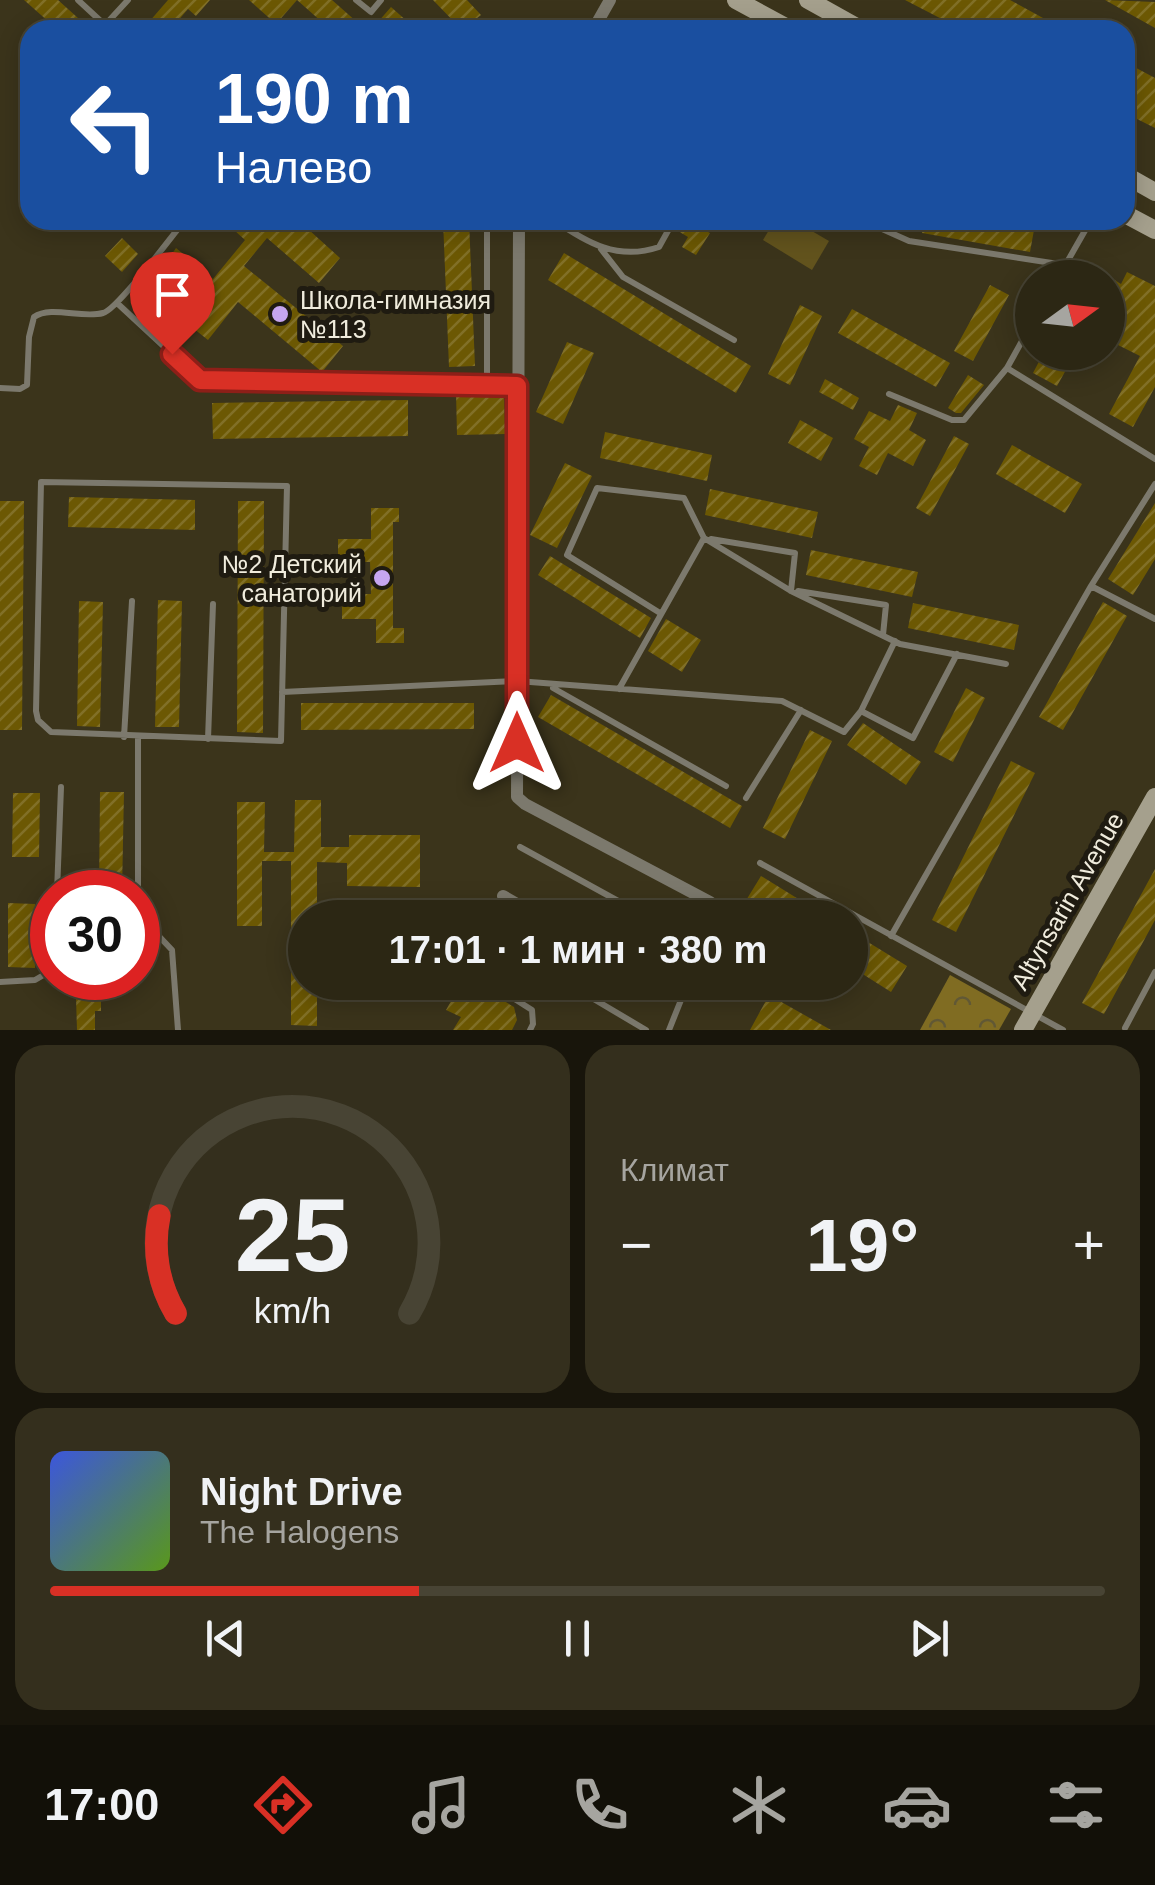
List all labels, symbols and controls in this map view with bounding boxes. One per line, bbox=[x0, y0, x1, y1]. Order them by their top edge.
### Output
icon: left bbox=[50, 60, 180, 190]
text: 190 m bbox=[215, 60, 413, 138]
text: Налево bbox=[215, 142, 372, 193]
pin bbox=[130, 252, 215, 355]
north arrow bbox=[1015, 260, 1125, 370]
map controls bbox=[1015, 260, 1125, 370]
icon: arrive bbox=[145, 267, 200, 322]
place label: Школа-гимназия №113 bbox=[300, 286, 491, 343]
marker: Школа-гимназия №113 bbox=[269, 303, 291, 325]
place label: №2 Детский санаторий bbox=[222, 550, 362, 607]
marker: №2 Детский санаторий bbox=[371, 567, 393, 589]
position arrow bbox=[465, 691, 569, 795]
street label: Altynsarin Avenue bbox=[1005, 808, 1129, 994]
speed limit sign: 30 bbox=[30, 870, 160, 1000]
text: 17:01 · 1 мин · 380 m bbox=[389, 929, 767, 971]
text: Климат bbox=[620, 1152, 729, 1188]
text: 25 bbox=[235, 1177, 350, 1293]
text: 19° bbox=[806, 1203, 919, 1287]
text: − bbox=[620, 1214, 652, 1276]
text: + bbox=[1073, 1214, 1105, 1276]
text: km/h bbox=[254, 1291, 331, 1331]
text: Night Drive bbox=[200, 1471, 403, 1513]
text: The Halogens bbox=[200, 1514, 399, 1550]
icon: previous bbox=[198, 1611, 253, 1666]
icon: pause bbox=[550, 1611, 605, 1666]
icon: next bbox=[902, 1611, 957, 1666]
icon: directions bbox=[248, 1770, 318, 1840]
icon: music bbox=[406, 1770, 476, 1840]
icon: phone bbox=[565, 1770, 635, 1840]
icon: climate bbox=[724, 1770, 794, 1840]
icon: car bbox=[882, 1770, 952, 1840]
icon: filters bbox=[1041, 1770, 1111, 1840]
text: 17:00 bbox=[44, 1779, 159, 1830]

